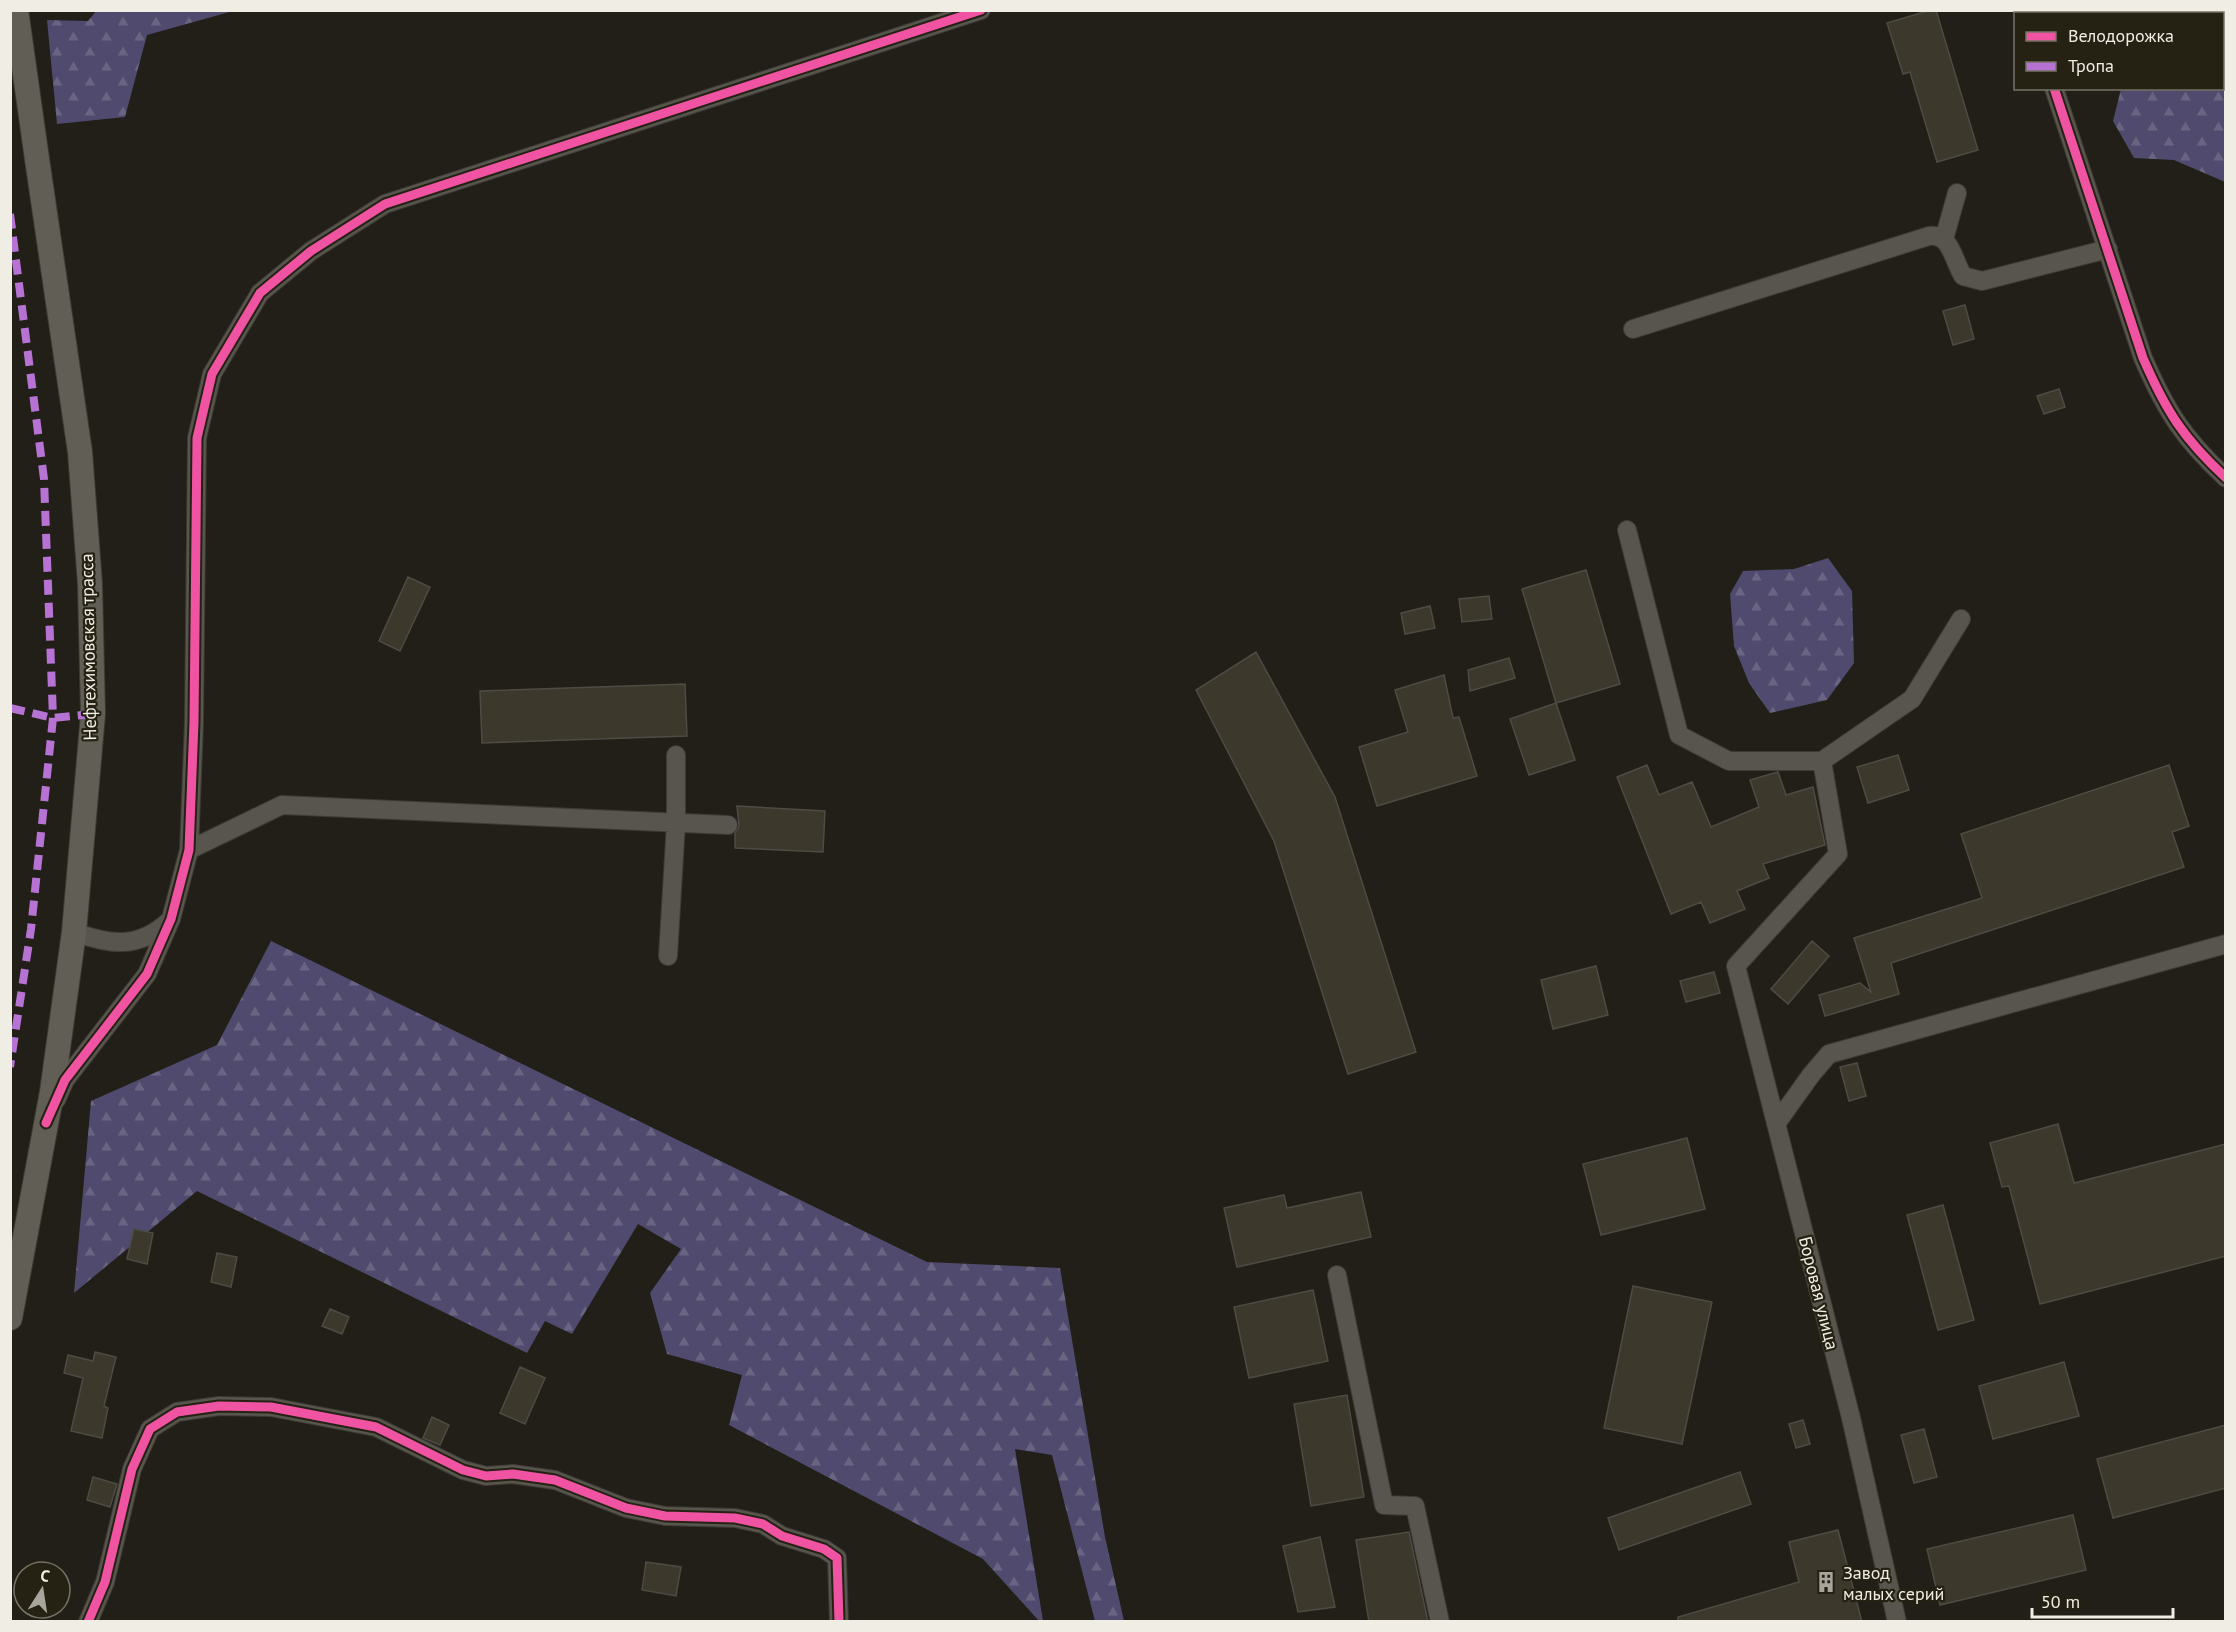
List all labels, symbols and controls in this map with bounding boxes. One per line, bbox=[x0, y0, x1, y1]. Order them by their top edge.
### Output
legend bbox=[2014, 12, 2224, 90]
text: Велодорожка bbox=[2068, 24, 2174, 47]
text: Тропа bbox=[2068, 54, 2114, 77]
street label: Нефтехимовская трасса bbox=[75, 553, 101, 741]
street label: Боровая улица bbox=[1794, 1234, 1844, 1352]
north arrow bbox=[12, 1560, 72, 1620]
place label: Завод малых серий bbox=[1843, 1561, 1944, 1605]
text: С bbox=[39, 1565, 52, 1586]
building icon: Завод малых серий bbox=[1814, 1570, 1838, 1594]
scale bar bbox=[2032, 1581, 2173, 1619]
text: 50 m bbox=[2041, 1590, 2080, 1613]

